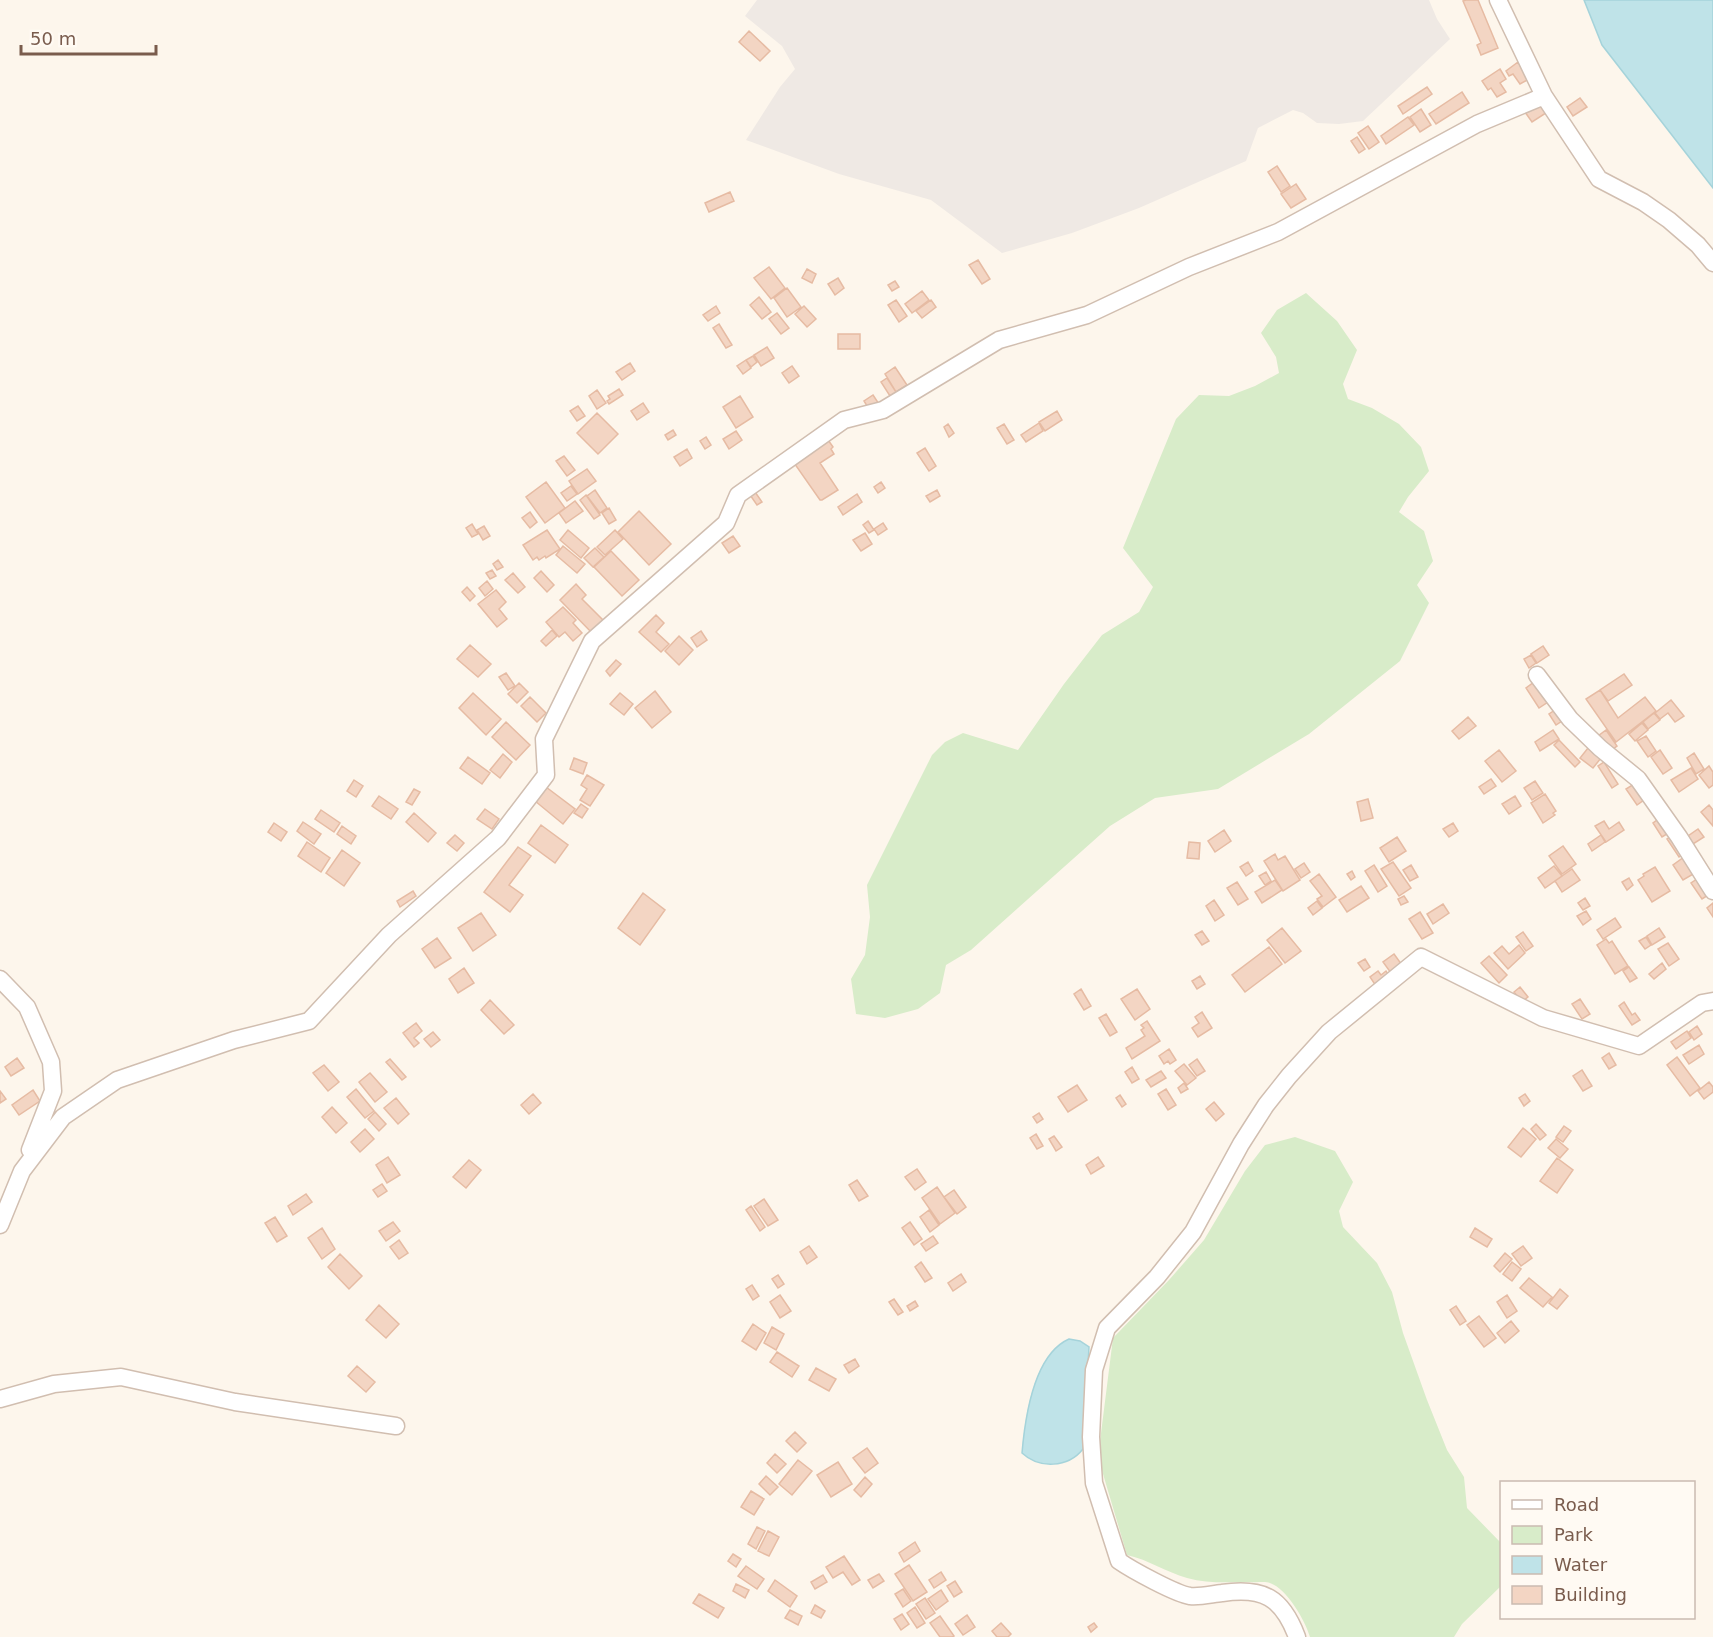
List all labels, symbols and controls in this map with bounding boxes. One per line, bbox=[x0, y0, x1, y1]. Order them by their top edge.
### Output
scale bar bbox=[21, 18, 156, 56]
text: 50 m bbox=[30, 28, 76, 49]
legend bbox=[1500, 1481, 1695, 1619]
text: Road bbox=[1554, 1494, 1599, 1515]
text: Park bbox=[1554, 1524, 1593, 1545]
text: Water bbox=[1554, 1554, 1608, 1575]
text: Building bbox=[1554, 1584, 1627, 1605]

